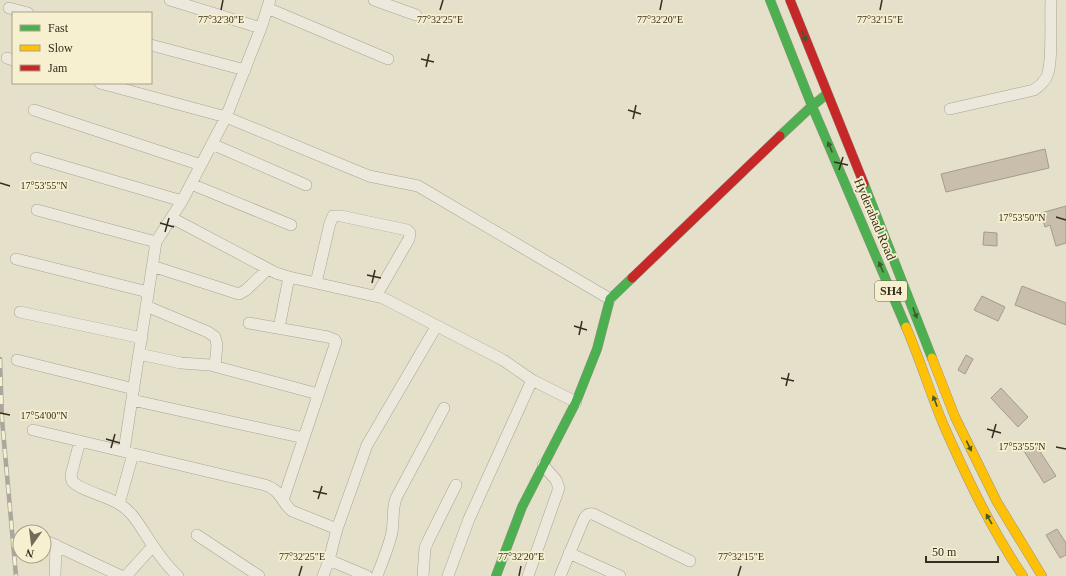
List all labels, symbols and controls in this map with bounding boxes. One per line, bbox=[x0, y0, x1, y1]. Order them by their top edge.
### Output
legend bbox=[12, 12, 152, 84]
text: 77°32'30"E bbox=[198, 14, 244, 25]
text: 77°32'25"E bbox=[417, 14, 463, 25]
text: 77°32'20"E bbox=[637, 14, 683, 25]
text: 77°32'15"E bbox=[857, 14, 903, 25]
text: Fast bbox=[48, 21, 69, 35]
one-way arrow bbox=[802, 31, 808, 43]
text: Slow bbox=[48, 41, 73, 55]
text: Jam bbox=[48, 61, 68, 75]
one-way arrow bbox=[827, 142, 833, 153]
street label: Hyderabad Road bbox=[851, 176, 899, 263]
text: 17°53'55"N bbox=[20, 180, 68, 191]
text: 17°53'50"N bbox=[998, 212, 1046, 223]
one-way arrow bbox=[878, 261, 884, 273]
road number: SH4 bbox=[875, 281, 907, 301]
one-way arrow bbox=[912, 307, 918, 319]
one-way arrow bbox=[931, 394, 937, 406]
text: 17°54'00"N bbox=[20, 410, 68, 421]
one-way arrow bbox=[966, 441, 972, 452]
text: 17°53'55"N bbox=[998, 441, 1046, 452]
one-way arrow bbox=[985, 513, 992, 524]
north arrow bbox=[12, 524, 52, 564]
scale bar bbox=[926, 538, 998, 564]
text: 50 m bbox=[932, 545, 957, 559]
text: N bbox=[24, 547, 35, 560]
text: 77°32'25"E bbox=[279, 551, 325, 562]
text: 77°32'20"E bbox=[498, 551, 544, 562]
text: 77°32'15"E bbox=[718, 551, 764, 562]

